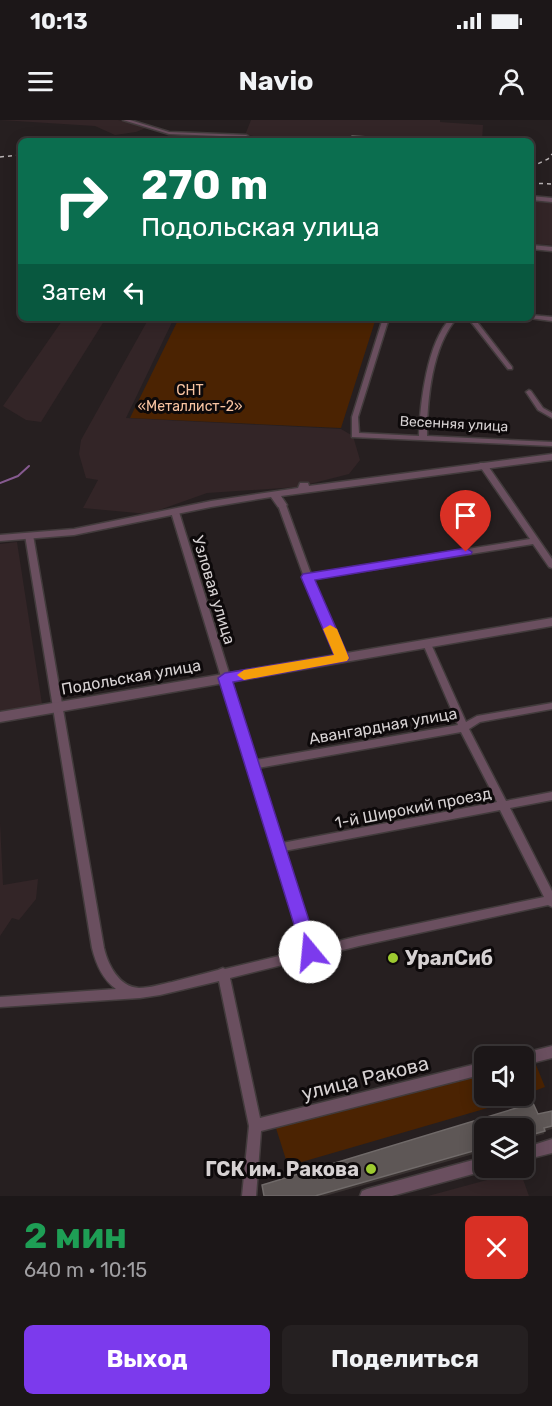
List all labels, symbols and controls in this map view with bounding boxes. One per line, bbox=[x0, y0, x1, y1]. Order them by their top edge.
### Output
text: 10:13 bbox=[30, 8, 88, 35]
icon: menu bbox=[24, 65, 57, 98]
text: Navio bbox=[238, 65, 314, 97]
icon: person bbox=[495, 65, 528, 98]
text: 270 m bbox=[141, 160, 268, 210]
icon: right bbox=[42, 162, 120, 240]
text: Подольская улица bbox=[141, 211, 380, 243]
icon: left bbox=[118, 276, 151, 309]
text: Затем bbox=[42, 279, 106, 306]
park label: СНТ «Металлист-2» bbox=[138, 382, 242, 415]
street label: Весенняя улица bbox=[399, 413, 509, 435]
pin bbox=[440, 490, 491, 552]
icon: arrive bbox=[449, 499, 482, 532]
street label: Узловая улица bbox=[188, 533, 240, 647]
street label: Подольская улица bbox=[60, 655, 202, 699]
street label: Авангардная улица bbox=[307, 704, 459, 748]
street label: 1-й Широкий проезд bbox=[333, 783, 493, 832]
position arrow bbox=[278, 920, 342, 984]
place label: УралСиб bbox=[405, 946, 493, 970]
marker: УралСиб bbox=[386, 951, 400, 965]
map controls bbox=[474, 1046, 534, 1178]
button: sound bbox=[474, 1046, 534, 1106]
street label: улица Ракова bbox=[299, 1051, 431, 1105]
button: layers bbox=[474, 1118, 534, 1178]
place label: ГСК им. Ракова bbox=[205, 1157, 359, 1181]
marker: ГСК им. Ракова bbox=[364, 1162, 378, 1176]
text: 2 мин bbox=[24, 1214, 127, 1257]
button: close bbox=[465, 1216, 528, 1279]
text: 640 m · 10:15 bbox=[24, 1258, 147, 1282]
button: Выход bbox=[24, 1325, 270, 1394]
button: Поделиться bbox=[282, 1325, 528, 1394]

